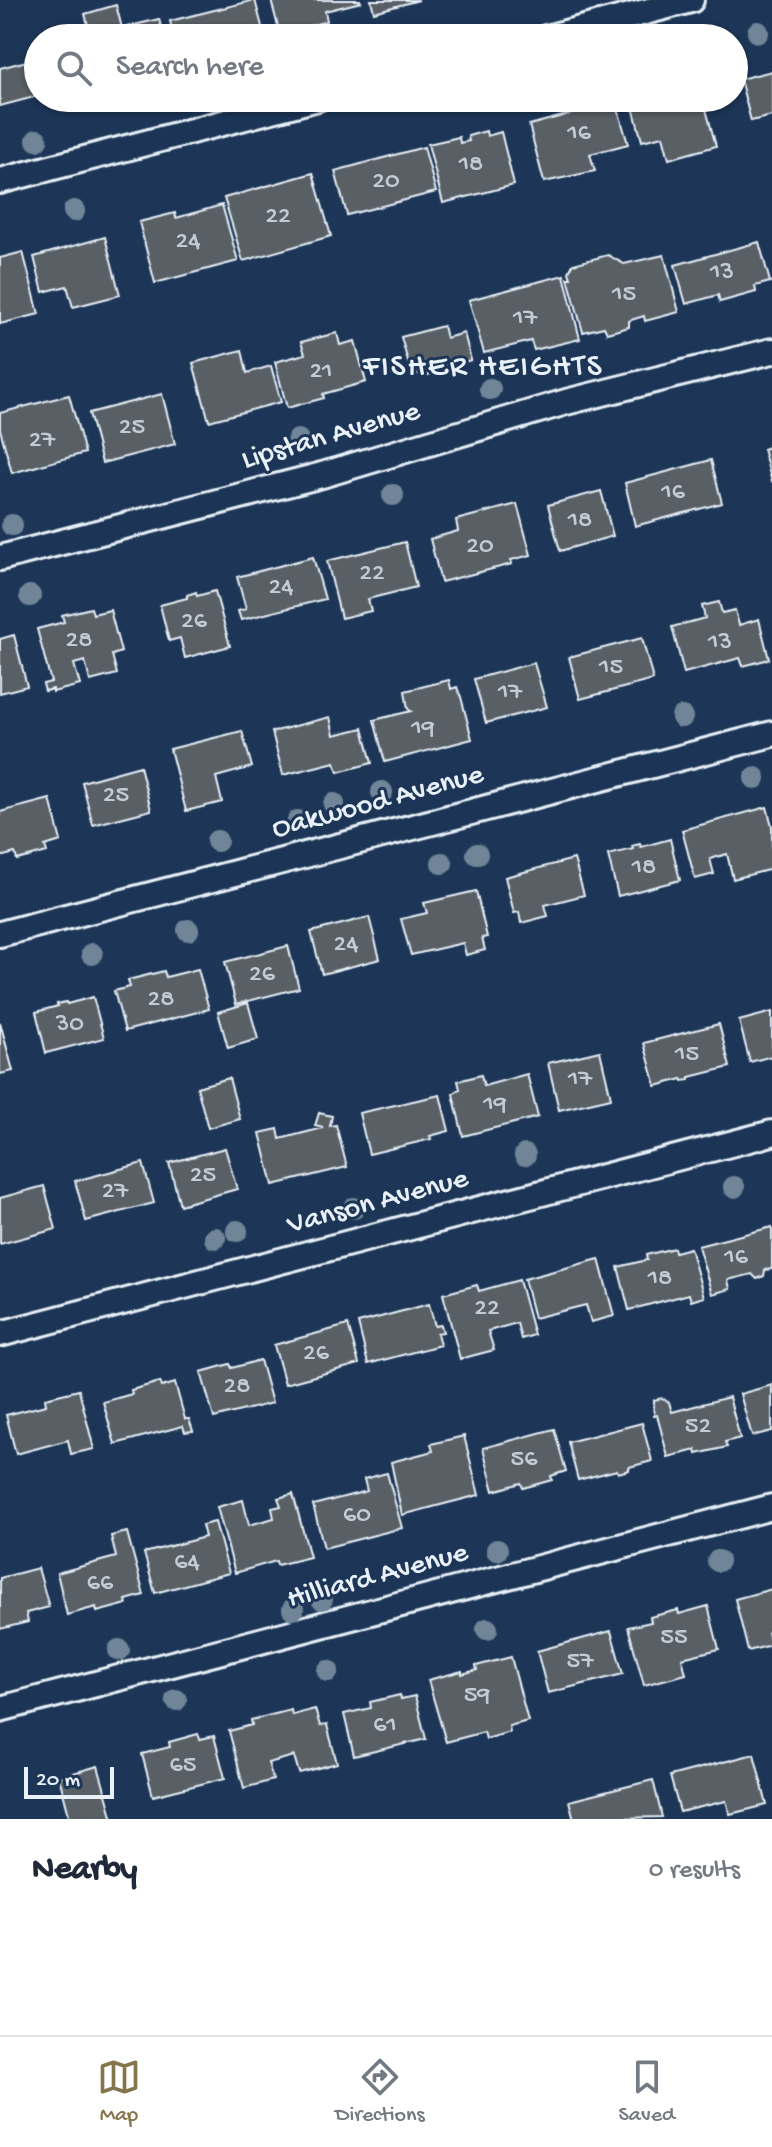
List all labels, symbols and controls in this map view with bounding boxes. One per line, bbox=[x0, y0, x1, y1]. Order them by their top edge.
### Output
search box bbox=[24, 24, 748, 112]
icon: search bbox=[52, 46, 96, 90]
text: Search here bbox=[116, 51, 264, 86]
house number: 16 bbox=[566, 119, 592, 150]
house number: 18 bbox=[458, 150, 483, 181]
house number: 20 bbox=[372, 167, 400, 198]
house number: 22 bbox=[265, 202, 291, 233]
house number: 24 bbox=[175, 227, 201, 258]
house number: 13 bbox=[709, 258, 734, 289]
house number: 15 bbox=[611, 280, 636, 311]
house number: 17 bbox=[512, 304, 538, 335]
district label: FISHER HEIGHTS bbox=[362, 349, 603, 387]
house number: 21 bbox=[309, 357, 333, 388]
street label: Lipstan Avenue bbox=[238, 395, 425, 479]
house number: 25 bbox=[119, 413, 145, 444]
house number: 27 bbox=[29, 426, 57, 457]
house number: 16 bbox=[660, 478, 686, 509]
house number: 18 bbox=[567, 506, 592, 537]
house number: 20 bbox=[466, 532, 494, 563]
house number: 22 bbox=[359, 559, 385, 590]
house number: 24 bbox=[268, 573, 294, 604]
house number: 26 bbox=[181, 607, 208, 638]
house number: 28 bbox=[66, 626, 93, 657]
house number: 13 bbox=[707, 628, 732, 659]
house number: 15 bbox=[598, 653, 623, 684]
house number: 17 bbox=[497, 678, 523, 709]
house number: 19 bbox=[410, 714, 435, 745]
street label: Oakwood Avenue bbox=[268, 758, 488, 848]
house number: 25 bbox=[103, 781, 129, 812]
house number: 18 bbox=[631, 853, 656, 884]
house number: 24 bbox=[333, 930, 359, 961]
house number: 26 bbox=[249, 960, 276, 991]
house number: 28 bbox=[148, 985, 175, 1016]
house number: 30 bbox=[55, 1010, 84, 1041]
house number: 15 bbox=[674, 1040, 699, 1071]
house number: 17 bbox=[567, 1065, 593, 1096]
house number: 19 bbox=[482, 1090, 507, 1121]
house number: 25 bbox=[190, 1161, 216, 1192]
street label: Vanson Avenue bbox=[283, 1162, 473, 1244]
house number: 27 bbox=[102, 1177, 130, 1208]
house number: 16 bbox=[723, 1243, 749, 1274]
house number: 18 bbox=[647, 1264, 672, 1295]
house number: 22 bbox=[474, 1294, 500, 1325]
house number: 26 bbox=[303, 1339, 330, 1370]
house number: 28 bbox=[224, 1372, 251, 1403]
house number: 52 bbox=[685, 1412, 711, 1443]
house number: 56 bbox=[511, 1445, 538, 1476]
house number: 60 bbox=[343, 1501, 371, 1532]
street label: Hilliard Avenue bbox=[284, 1536, 473, 1618]
house number: 64 bbox=[174, 1548, 200, 1579]
house number: 66 bbox=[87, 1569, 114, 1600]
house number: 55 bbox=[660, 1623, 688, 1654]
house number: 57 bbox=[566, 1647, 595, 1678]
house number: 59 bbox=[464, 1681, 490, 1712]
house number: 61 bbox=[373, 1711, 397, 1742]
house number: 65 bbox=[170, 1751, 196, 1782]
scale bar bbox=[24, 1763, 114, 1799]
text: 20 m bbox=[36, 1768, 80, 1794]
text: Nearby bbox=[32, 1851, 137, 1891]
text: 0 results bbox=[649, 1856, 740, 1887]
tab: Map bbox=[97, 2055, 141, 2129]
tab: Directions bbox=[335, 2055, 425, 2129]
tab: Saved bbox=[619, 2055, 675, 2129]

